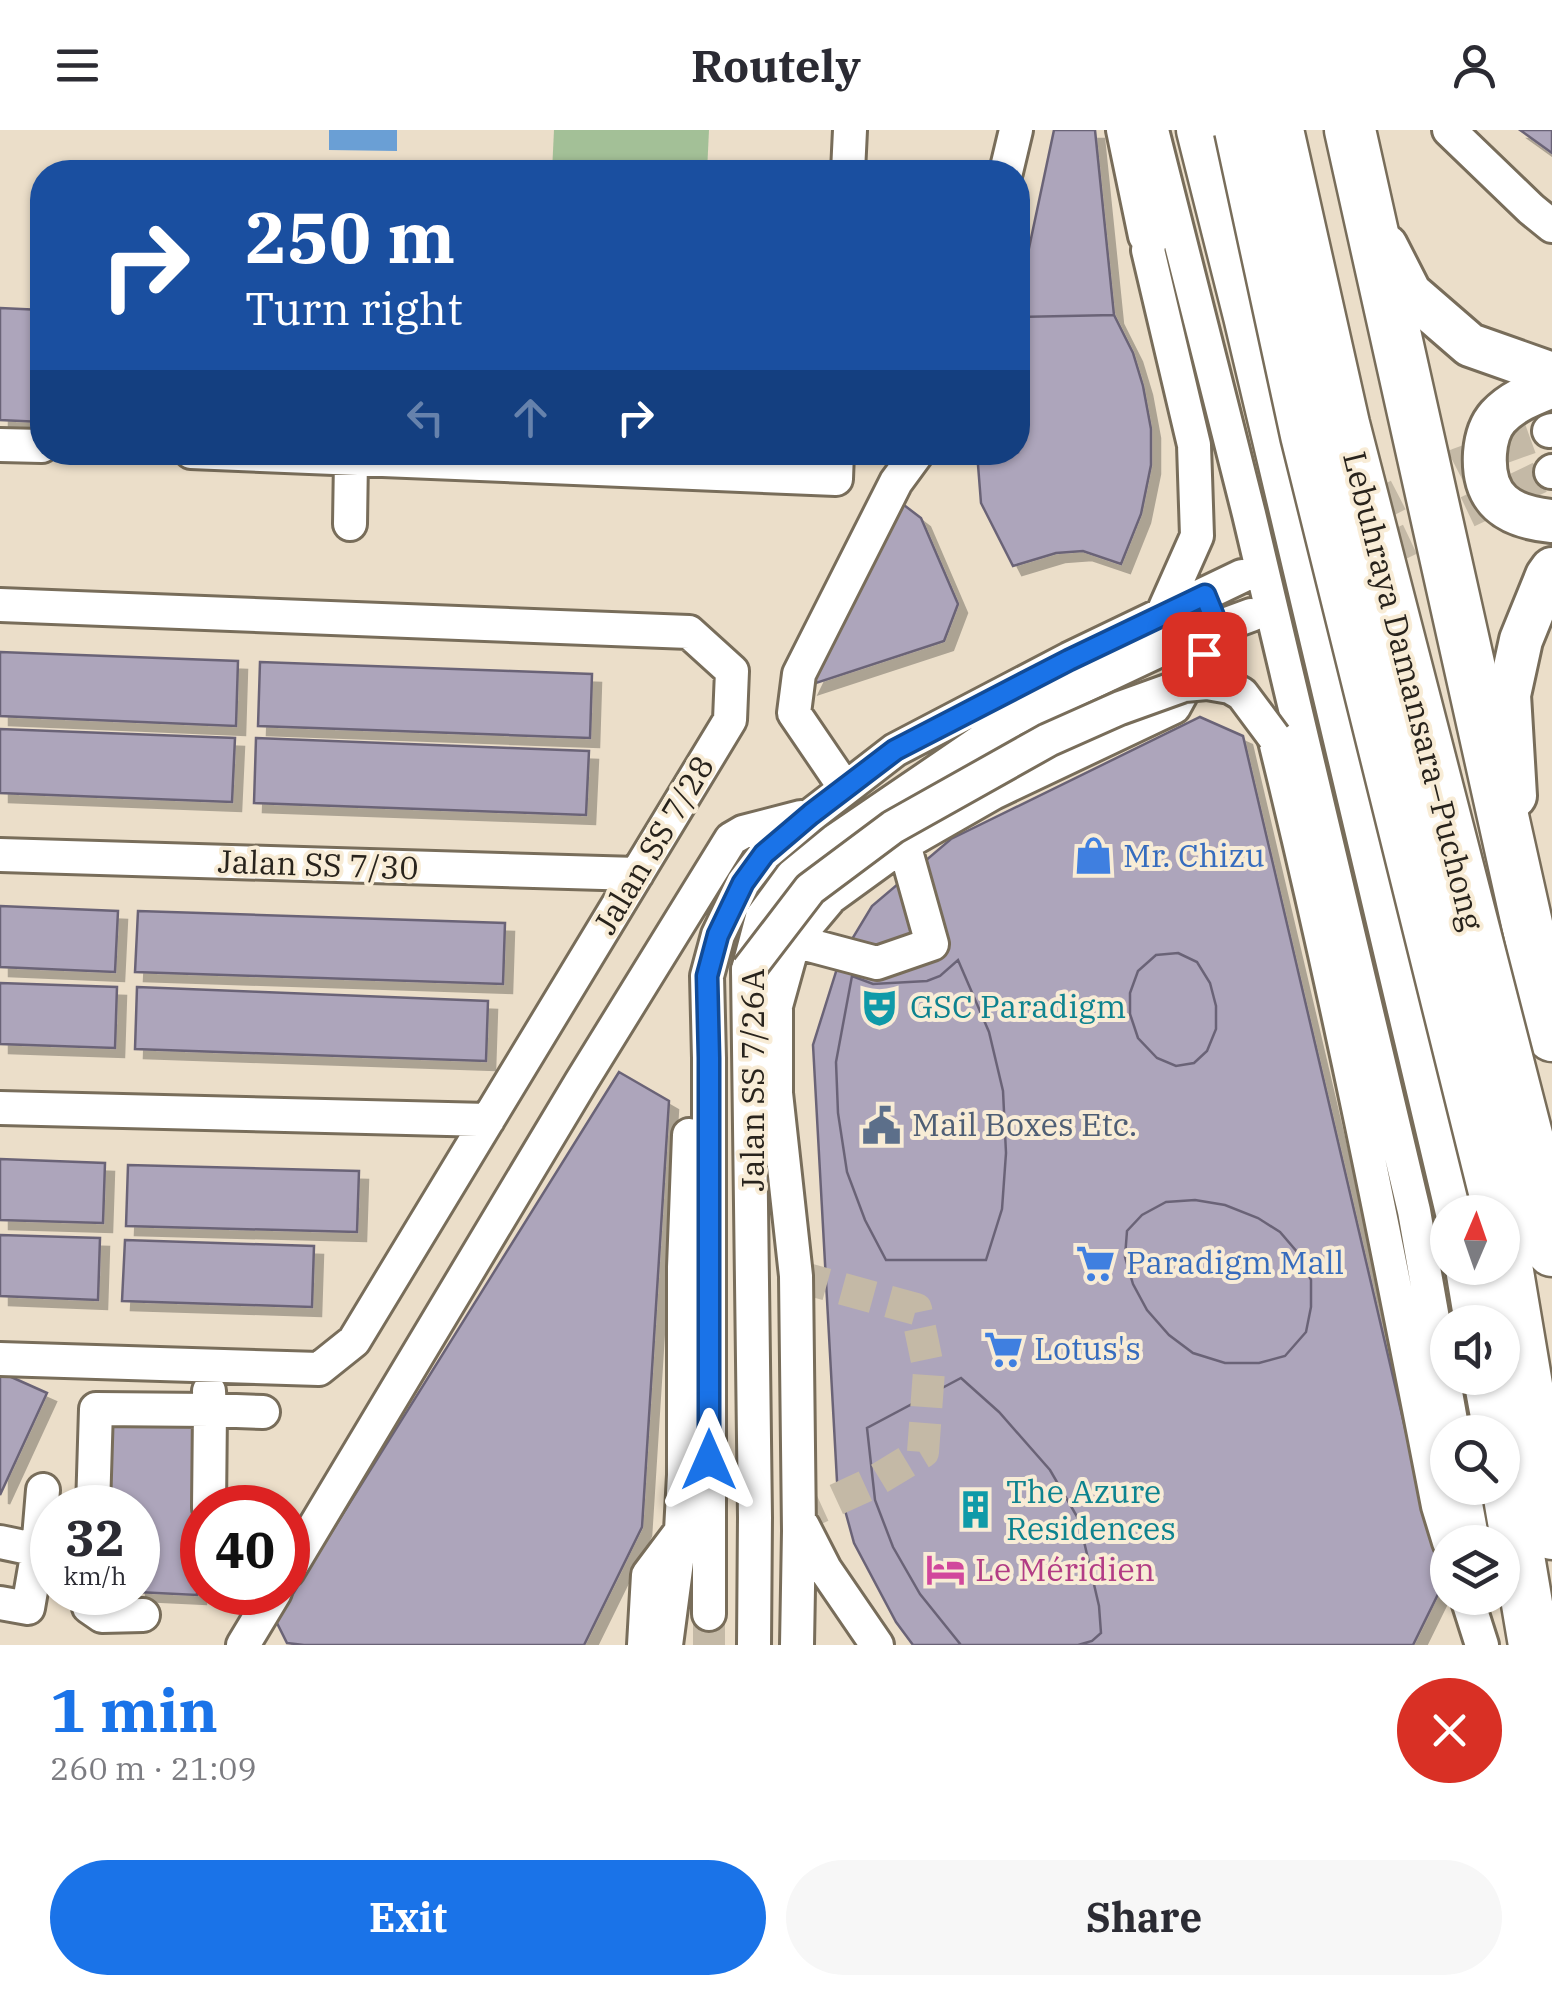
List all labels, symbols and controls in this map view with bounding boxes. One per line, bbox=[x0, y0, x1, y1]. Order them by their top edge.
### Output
text: Routely bbox=[691, 36, 861, 94]
icon: menu bbox=[50, 38, 105, 93]
icon: person bbox=[1447, 38, 1502, 93]
text: 250 m bbox=[245, 191, 455, 282]
icon: right bbox=[80, 200, 210, 330]
text: Turn right bbox=[245, 279, 463, 337]
icon: left bbox=[398, 390, 453, 445]
icon: ahead bbox=[503, 390, 558, 445]
icon: right bbox=[608, 390, 663, 445]
street label: Lebuhraya Damansara–Puchong bbox=[1334, 447, 1494, 935]
pin bbox=[1162, 612, 1247, 697]
icon: arrive bbox=[1177, 627, 1232, 682]
street label: Jalan SS 7/28 bbox=[583, 747, 723, 941]
place label: Mr. Chizu bbox=[1123, 834, 1265, 876]
shop icon: Mr. Chizu bbox=[1072, 835, 1114, 877]
street label: Jalan SS 7/30 bbox=[217, 840, 419, 888]
street label: Jalan SS 7/26A bbox=[731, 968, 773, 1192]
place label: GSC Paradigm bbox=[910, 985, 1126, 1027]
theatre icon: GSC Paradigm bbox=[859, 986, 901, 1028]
place label: Mail Boxes Etc. bbox=[912, 1103, 1137, 1145]
public building icon: Mail Boxes Etc. bbox=[861, 1104, 903, 1146]
north arrow bbox=[1430, 1195, 1520, 1285]
map controls bbox=[1430, 1195, 1520, 1615]
place label: Paradigm Mall bbox=[1126, 1241, 1344, 1283]
supermarket icon: Paradigm Mall bbox=[1075, 1242, 1117, 1284]
button: sound bbox=[1430, 1305, 1520, 1395]
place label: Lotus's bbox=[1034, 1327, 1141, 1369]
supermarket icon: Lotus's bbox=[983, 1328, 1025, 1370]
position arrow bbox=[657, 1408, 761, 1512]
button: search bbox=[1430, 1415, 1520, 1505]
place label: The Azure Residences bbox=[1006, 1470, 1176, 1549]
speed limit sign: 40 bbox=[180, 1485, 310, 1615]
building icon: The Azure Residences bbox=[955, 1489, 997, 1531]
text: 32 bbox=[65, 1505, 125, 1570]
button: layers bbox=[1430, 1525, 1520, 1615]
place label: Le Méridien bbox=[975, 1548, 1155, 1590]
hotel icon: Le Méridien bbox=[924, 1549, 966, 1591]
text: km/h bbox=[63, 1559, 127, 1592]
text: 1 min bbox=[50, 1670, 218, 1749]
button: close bbox=[1397, 1678, 1502, 1783]
text: 260 m · 21:09 bbox=[50, 1747, 257, 1789]
button: Exit bbox=[50, 1860, 766, 1975]
button: Share bbox=[786, 1860, 1502, 1975]

